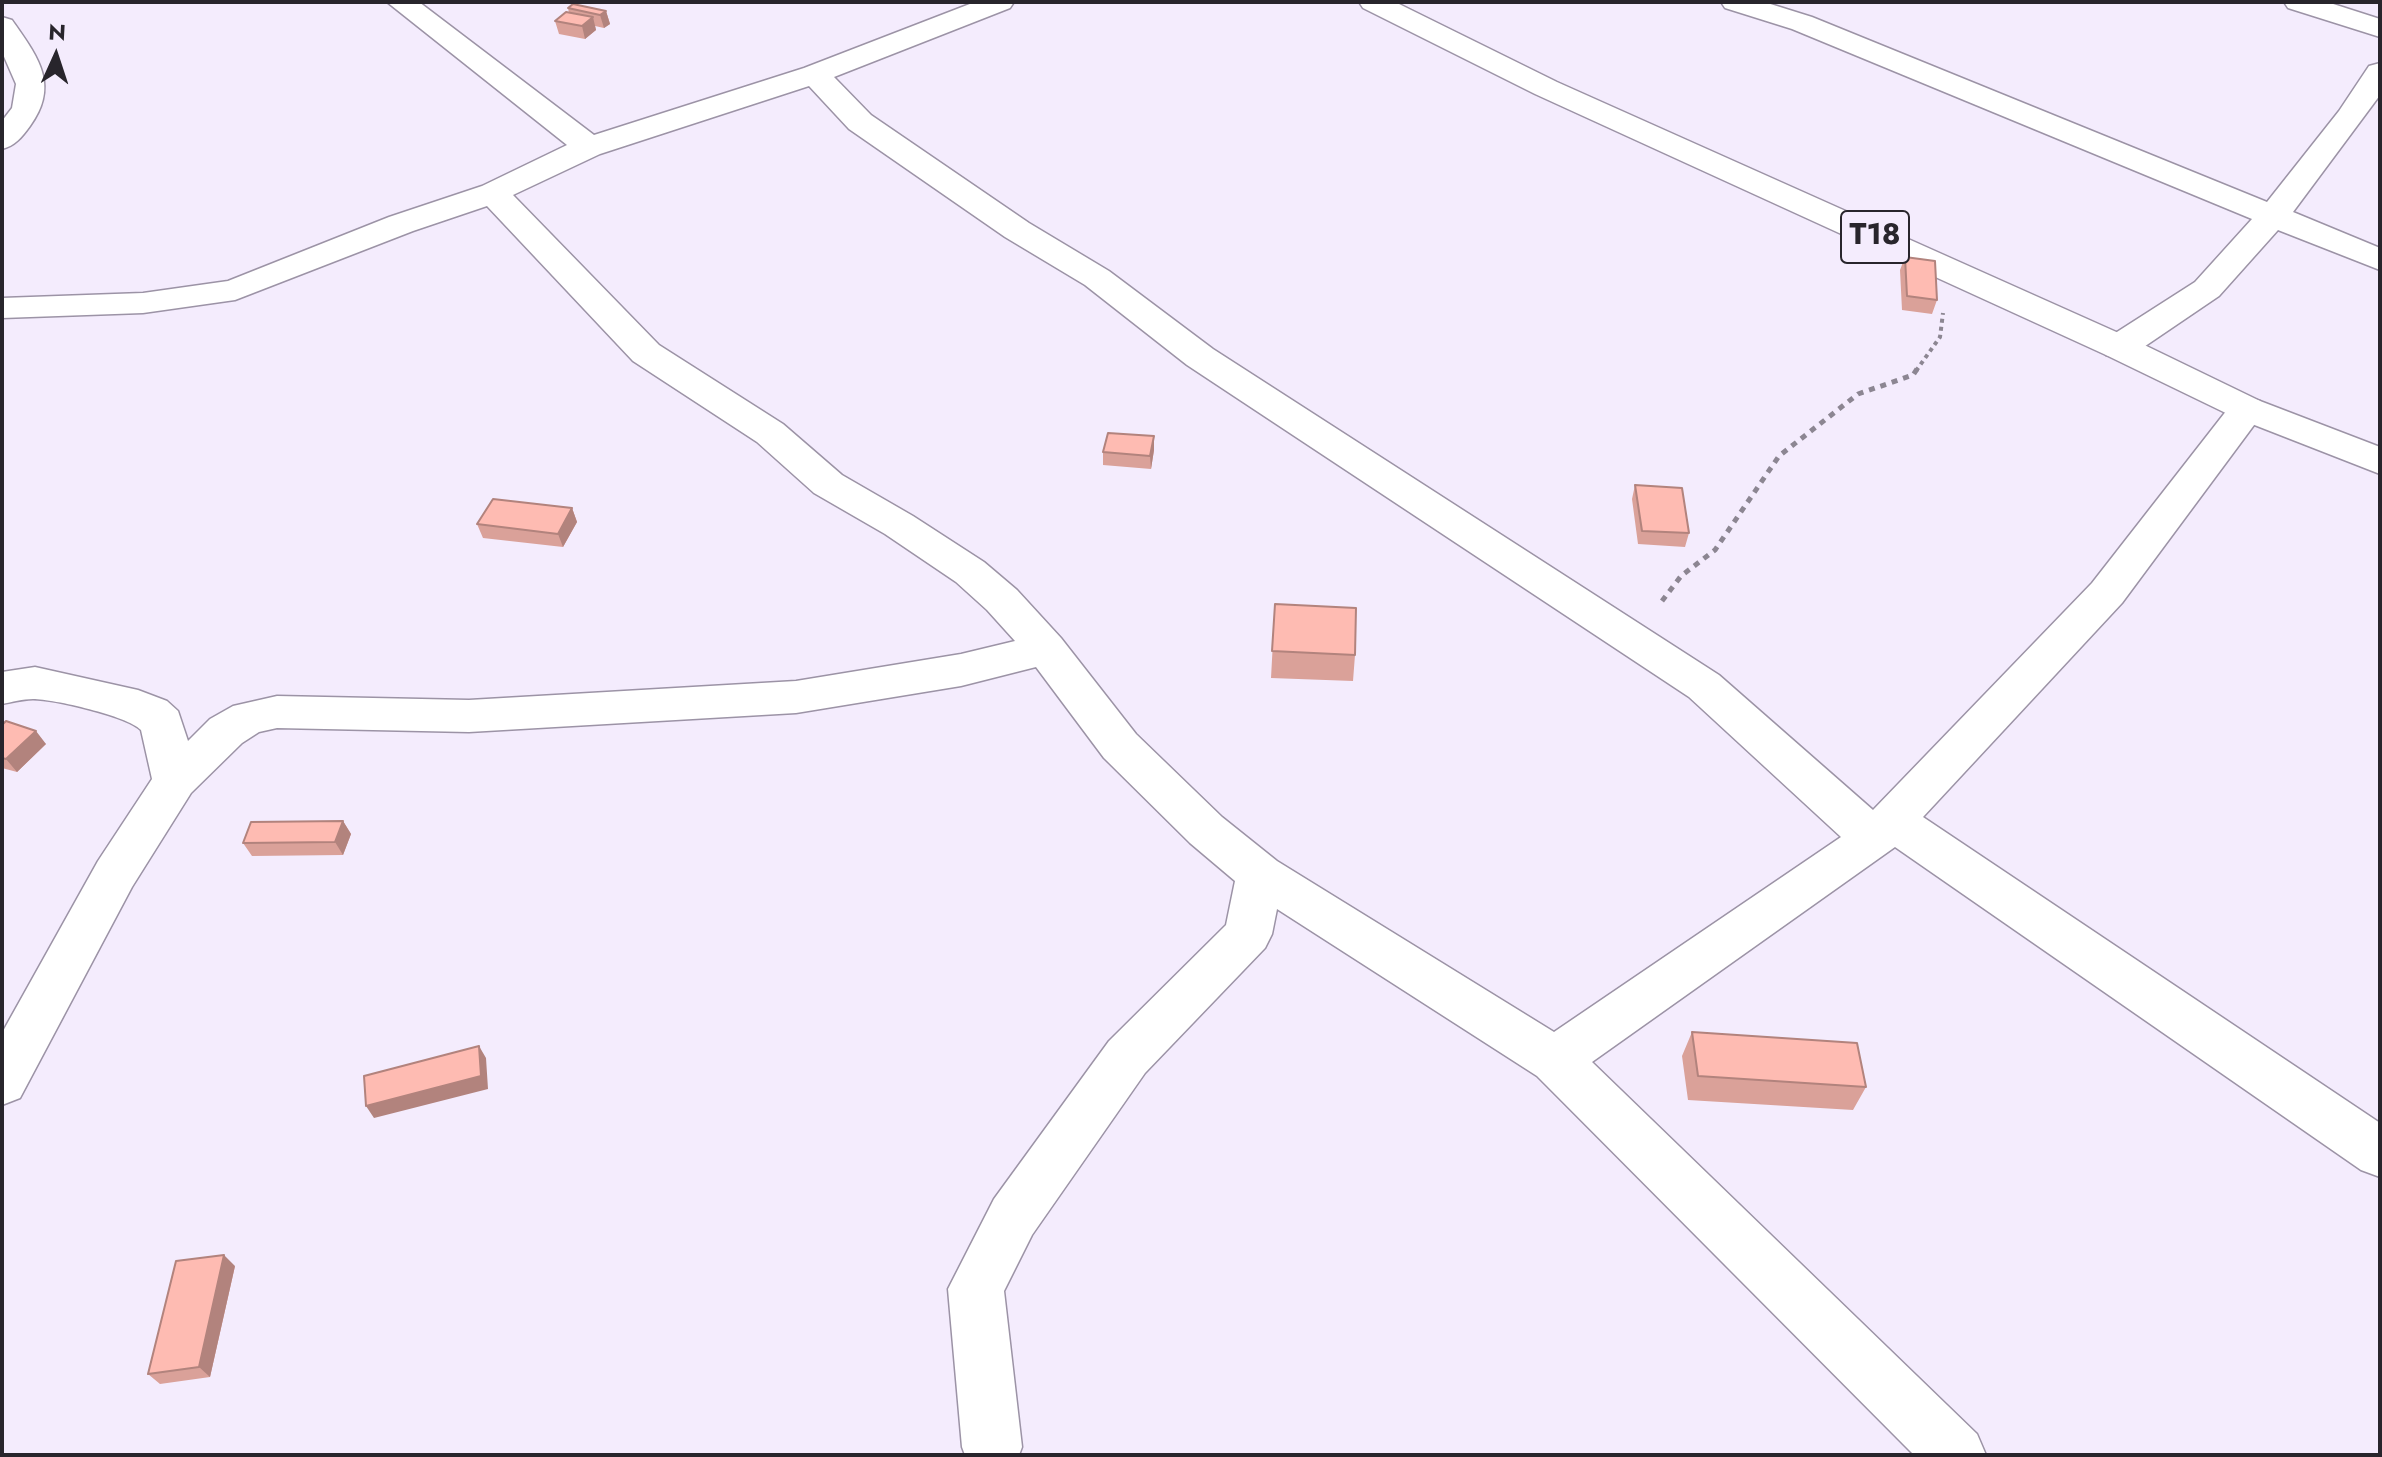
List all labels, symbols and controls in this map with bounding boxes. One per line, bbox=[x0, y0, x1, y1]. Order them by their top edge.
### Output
north arrow bbox=[16, 16, 96, 96]
text: N bbox=[48, 16, 67, 48]
road number: T18 bbox=[1841, 211, 1909, 263]

